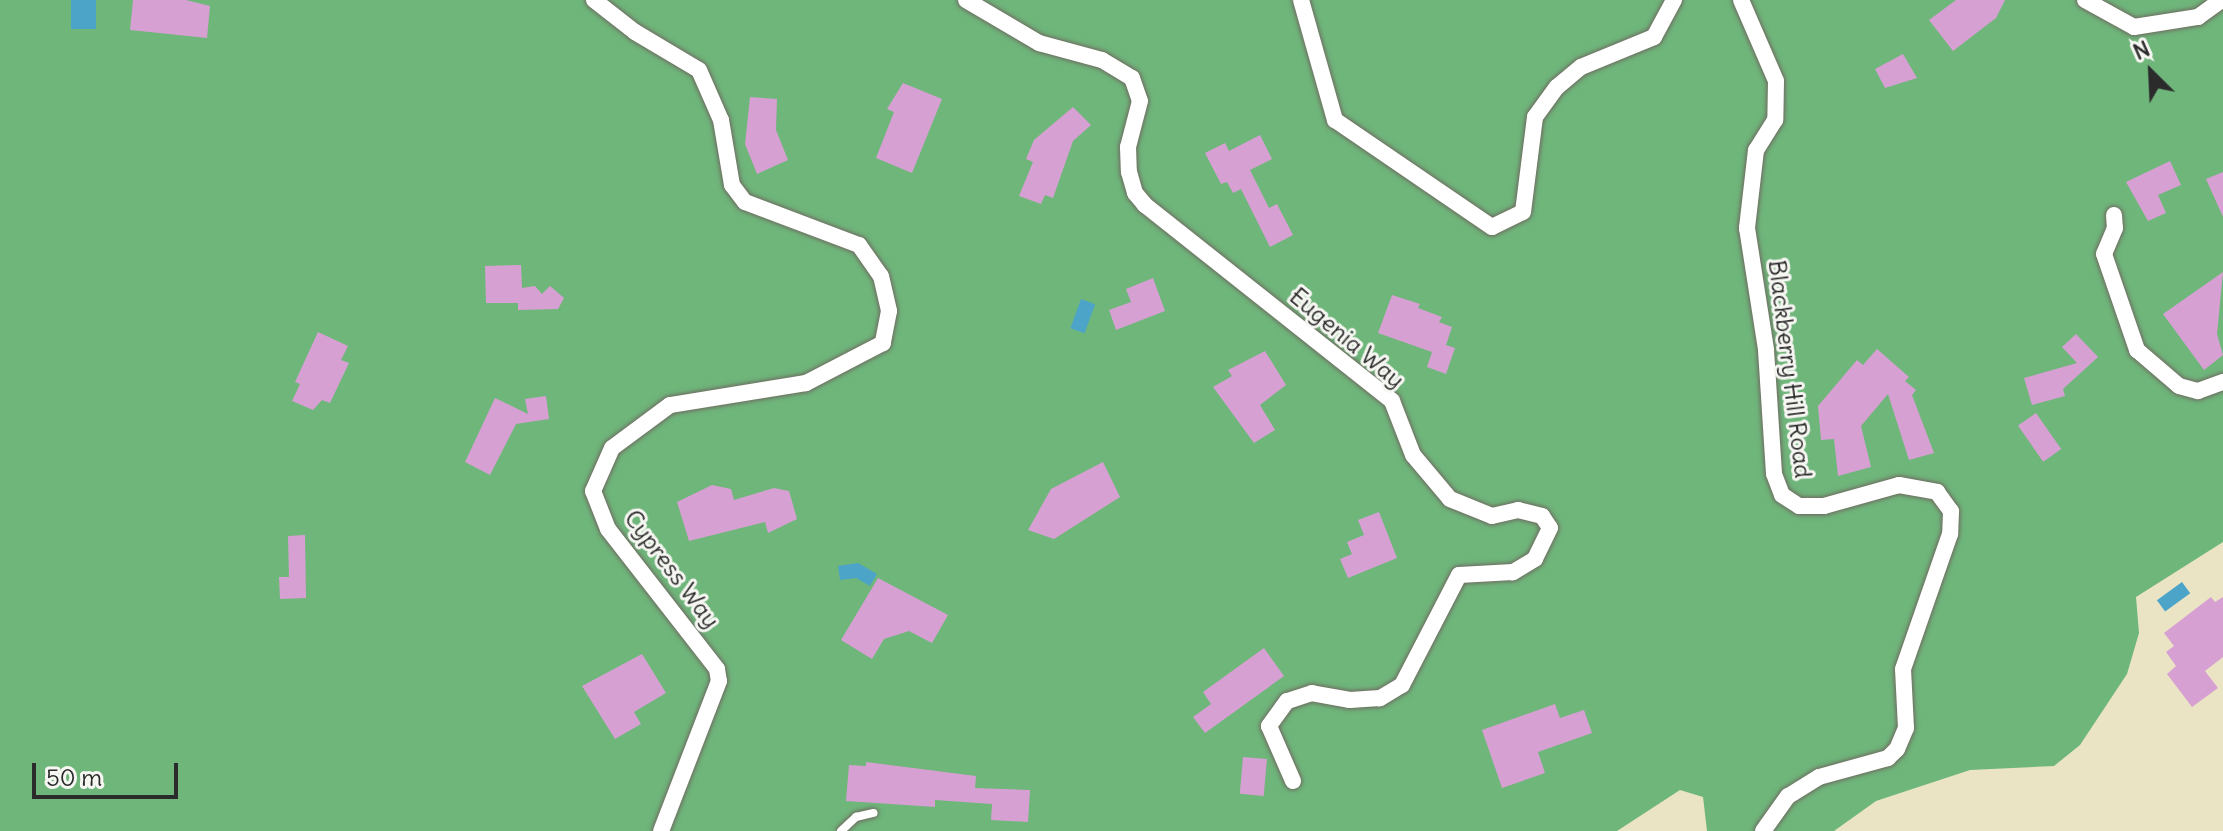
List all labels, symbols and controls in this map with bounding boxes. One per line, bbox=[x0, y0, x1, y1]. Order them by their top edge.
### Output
north arrow bbox=[2111, 32, 2191, 112]
text: N bbox=[2129, 34, 2154, 66]
street label: Blackberry Hill Road bbox=[1762, 258, 1818, 480]
street label: Eugenia Way bbox=[1284, 282, 1410, 394]
street label: Cypress Way bbox=[618, 504, 726, 634]
scale bar bbox=[36, 747, 182, 797]
text: 50 m bbox=[46, 762, 102, 792]

